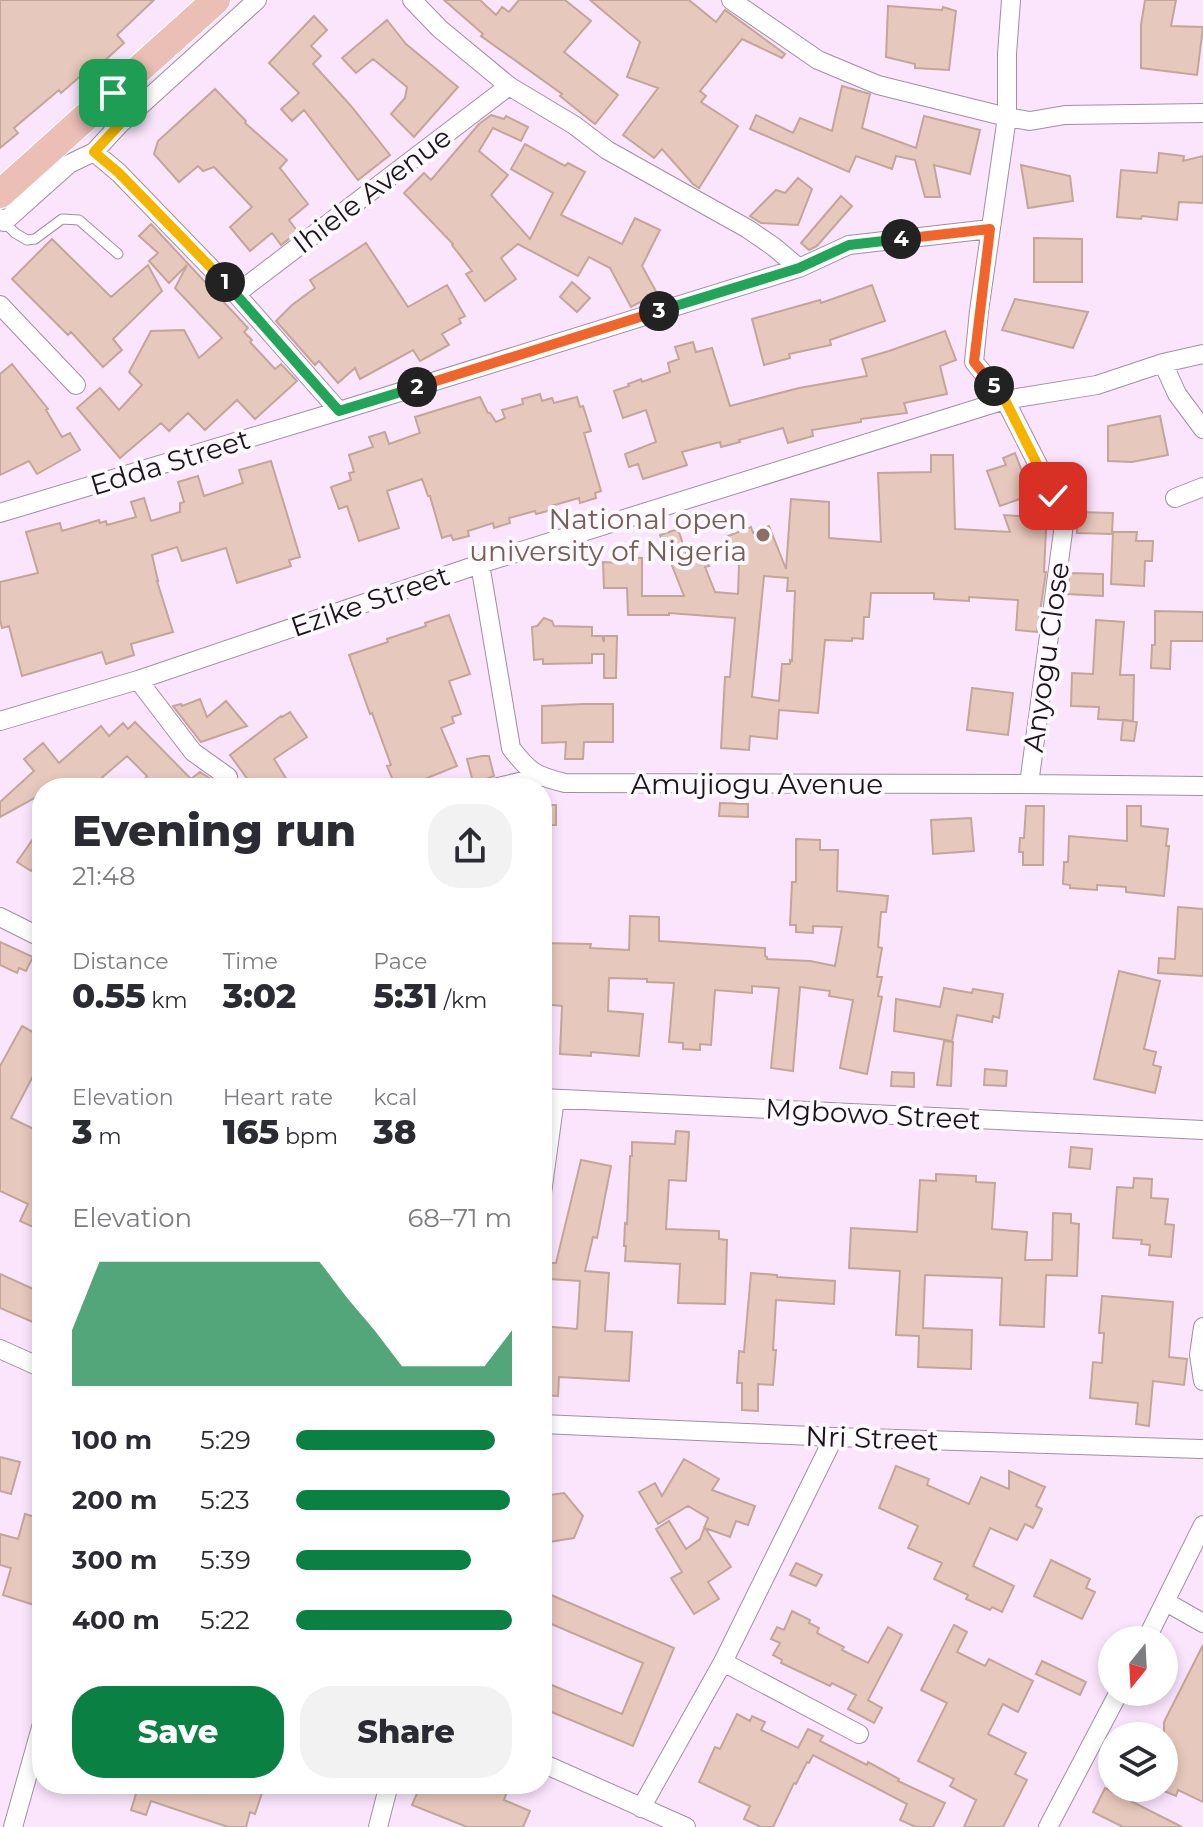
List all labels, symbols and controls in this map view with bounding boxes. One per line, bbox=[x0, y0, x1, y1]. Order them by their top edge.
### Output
pin bbox=[79, 59, 147, 127]
icon: arrive bbox=[91, 71, 135, 115]
street label: Ihiele Avenue bbox=[286, 119, 458, 261]
pin: 4 bbox=[881, 219, 921, 259]
text: 4 bbox=[893, 225, 909, 252]
pin: 1 bbox=[205, 262, 245, 302]
text: 1 bbox=[221, 268, 229, 295]
pin: 3 bbox=[639, 291, 679, 331]
text: 3 bbox=[652, 297, 666, 324]
pin: 5 bbox=[974, 366, 1014, 406]
pin: 2 bbox=[397, 367, 437, 407]
text: 5 bbox=[987, 372, 1001, 399]
text: 2 bbox=[411, 373, 423, 400]
street label: Edda Street bbox=[86, 422, 254, 502]
pin bbox=[1019, 462, 1087, 530]
icon: check bbox=[1031, 474, 1075, 518]
place label: National open university of Nigeria bbox=[469, 502, 747, 568]
marker: National open university of Nigeria bbox=[754, 526, 772, 544]
street label: Ezike Street bbox=[286, 558, 454, 644]
street label: Anyogu Close bbox=[1016, 560, 1076, 754]
street label: Amujiogu Avenue bbox=[631, 767, 883, 801]
text: Evening run bbox=[72, 803, 356, 857]
button: share bbox=[428, 804, 512, 888]
text: 21:48 bbox=[72, 860, 136, 892]
text: Distance bbox=[72, 948, 169, 975]
text: Time bbox=[223, 948, 278, 975]
text: Pace bbox=[373, 948, 427, 975]
text: 0.55 bbox=[72, 975, 146, 1017]
text: 3:02 bbox=[223, 975, 296, 1017]
text: 5:31 bbox=[373, 975, 438, 1017]
text: km bbox=[146, 987, 188, 1014]
text: /km bbox=[438, 987, 487, 1014]
text: Elevation bbox=[72, 1084, 174, 1111]
text: Heart rate bbox=[223, 1084, 333, 1111]
text: kcal bbox=[373, 1084, 417, 1111]
street label: Mgbowo Street bbox=[764, 1091, 982, 1137]
text: 3 bbox=[72, 1111, 93, 1153]
text: 165 bbox=[223, 1111, 279, 1153]
text: 38 bbox=[373, 1111, 417, 1153]
text: m bbox=[93, 1123, 122, 1150]
text: bpm bbox=[279, 1123, 338, 1150]
text: Elevation bbox=[72, 1202, 192, 1234]
text: 68–71 m bbox=[407, 1202, 512, 1234]
street label: Nri Street bbox=[805, 1419, 939, 1457]
text: 100 m bbox=[72, 1424, 152, 1456]
text: 5:29 bbox=[200, 1424, 251, 1456]
text: 200 m bbox=[72, 1484, 157, 1516]
text: 5:23 bbox=[200, 1484, 250, 1516]
text: 300 m bbox=[72, 1544, 157, 1576]
text: 5:39 bbox=[200, 1544, 251, 1576]
text: 400 m bbox=[72, 1604, 160, 1636]
text: 5:22 bbox=[200, 1604, 250, 1636]
north arrow bbox=[1098, 1626, 1178, 1706]
map controls bbox=[1098, 1626, 1178, 1802]
button: Save bbox=[72, 1686, 284, 1778]
button: Share bbox=[300, 1686, 512, 1778]
button: layers bbox=[1098, 1722, 1178, 1802]

